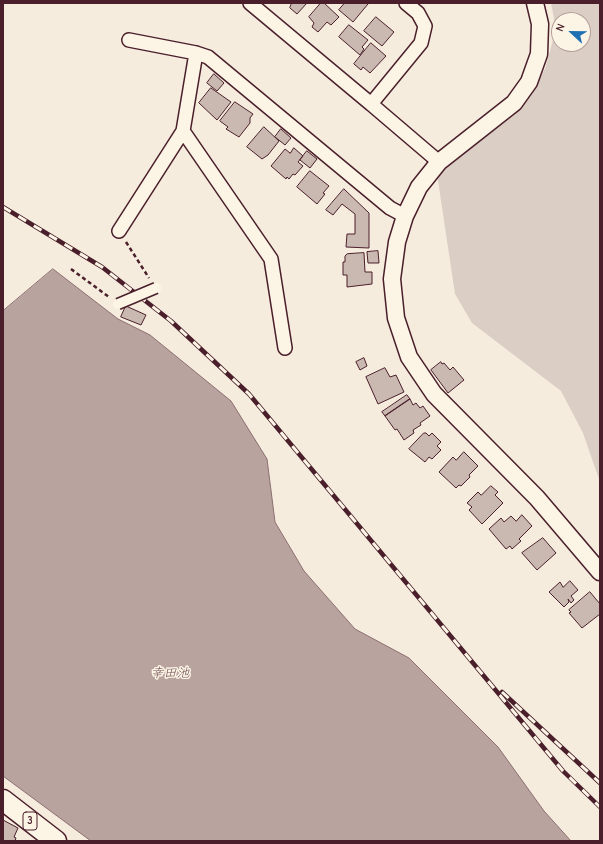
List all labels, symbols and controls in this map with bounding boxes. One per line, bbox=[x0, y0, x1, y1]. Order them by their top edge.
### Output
north arrow bbox=[551, 12, 591, 52]
text: N bbox=[553, 22, 568, 33]
water label: 幸田池 bbox=[151, 665, 189, 681]
road number: 3 bbox=[23, 812, 37, 830]

